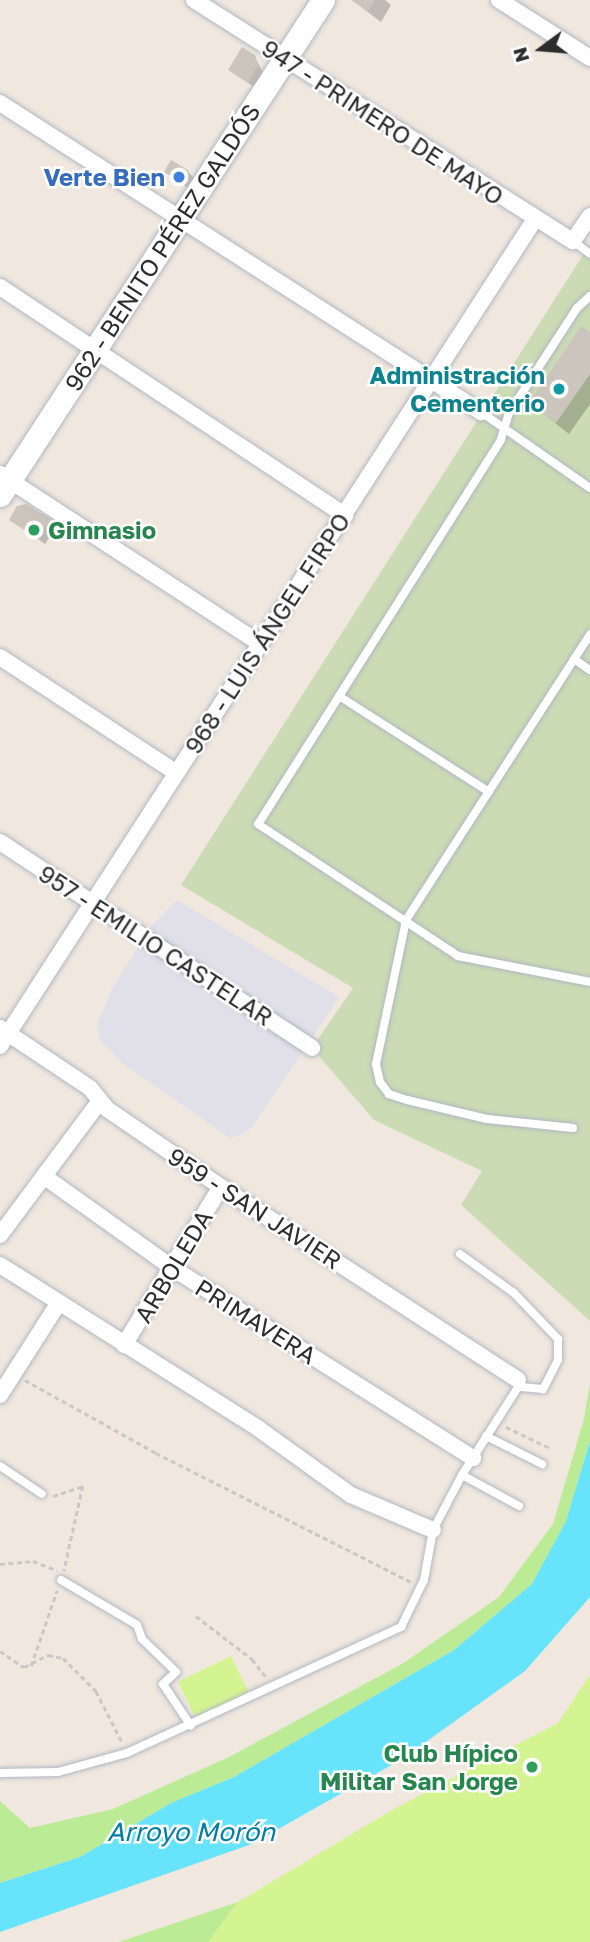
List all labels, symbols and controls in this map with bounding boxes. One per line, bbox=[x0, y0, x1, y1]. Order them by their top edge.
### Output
north arrow bbox=[506, 14, 576, 84]
street label: 947 - PRIMERO DE MAYO bbox=[257, 33, 509, 211]
text: N bbox=[507, 45, 533, 65]
street label: 962 - BENITO PÉREZ GALDÓS bbox=[58, 98, 266, 396]
place label: Verte Bien bbox=[43, 163, 165, 191]
marker: Verte Bien bbox=[171, 169, 187, 185]
place label: Administración Cementerio bbox=[370, 361, 545, 417]
marker: Administración Cementerio bbox=[551, 381, 567, 397]
street label: 968 - LUIS ÁNGEL FIRPO bbox=[178, 507, 356, 759]
place label: Gimnasio bbox=[48, 516, 156, 544]
marker: Gimnasio bbox=[26, 522, 42, 538]
street label: 957 - EMILIO CASTELAR bbox=[34, 859, 278, 1031]
street label: 959 - SAN JAVIER bbox=[163, 1141, 347, 1275]
street label: ARBOLEDA bbox=[128, 1204, 218, 1328]
street label: PRIMAVERA bbox=[190, 1272, 322, 1370]
place label: Club Hípico Militar San Jorge bbox=[320, 1739, 518, 1795]
marker: Club Hípico Militar San Jorge bbox=[524, 1759, 540, 1775]
water label: Arroyo Morón bbox=[107, 1816, 275, 1848]

